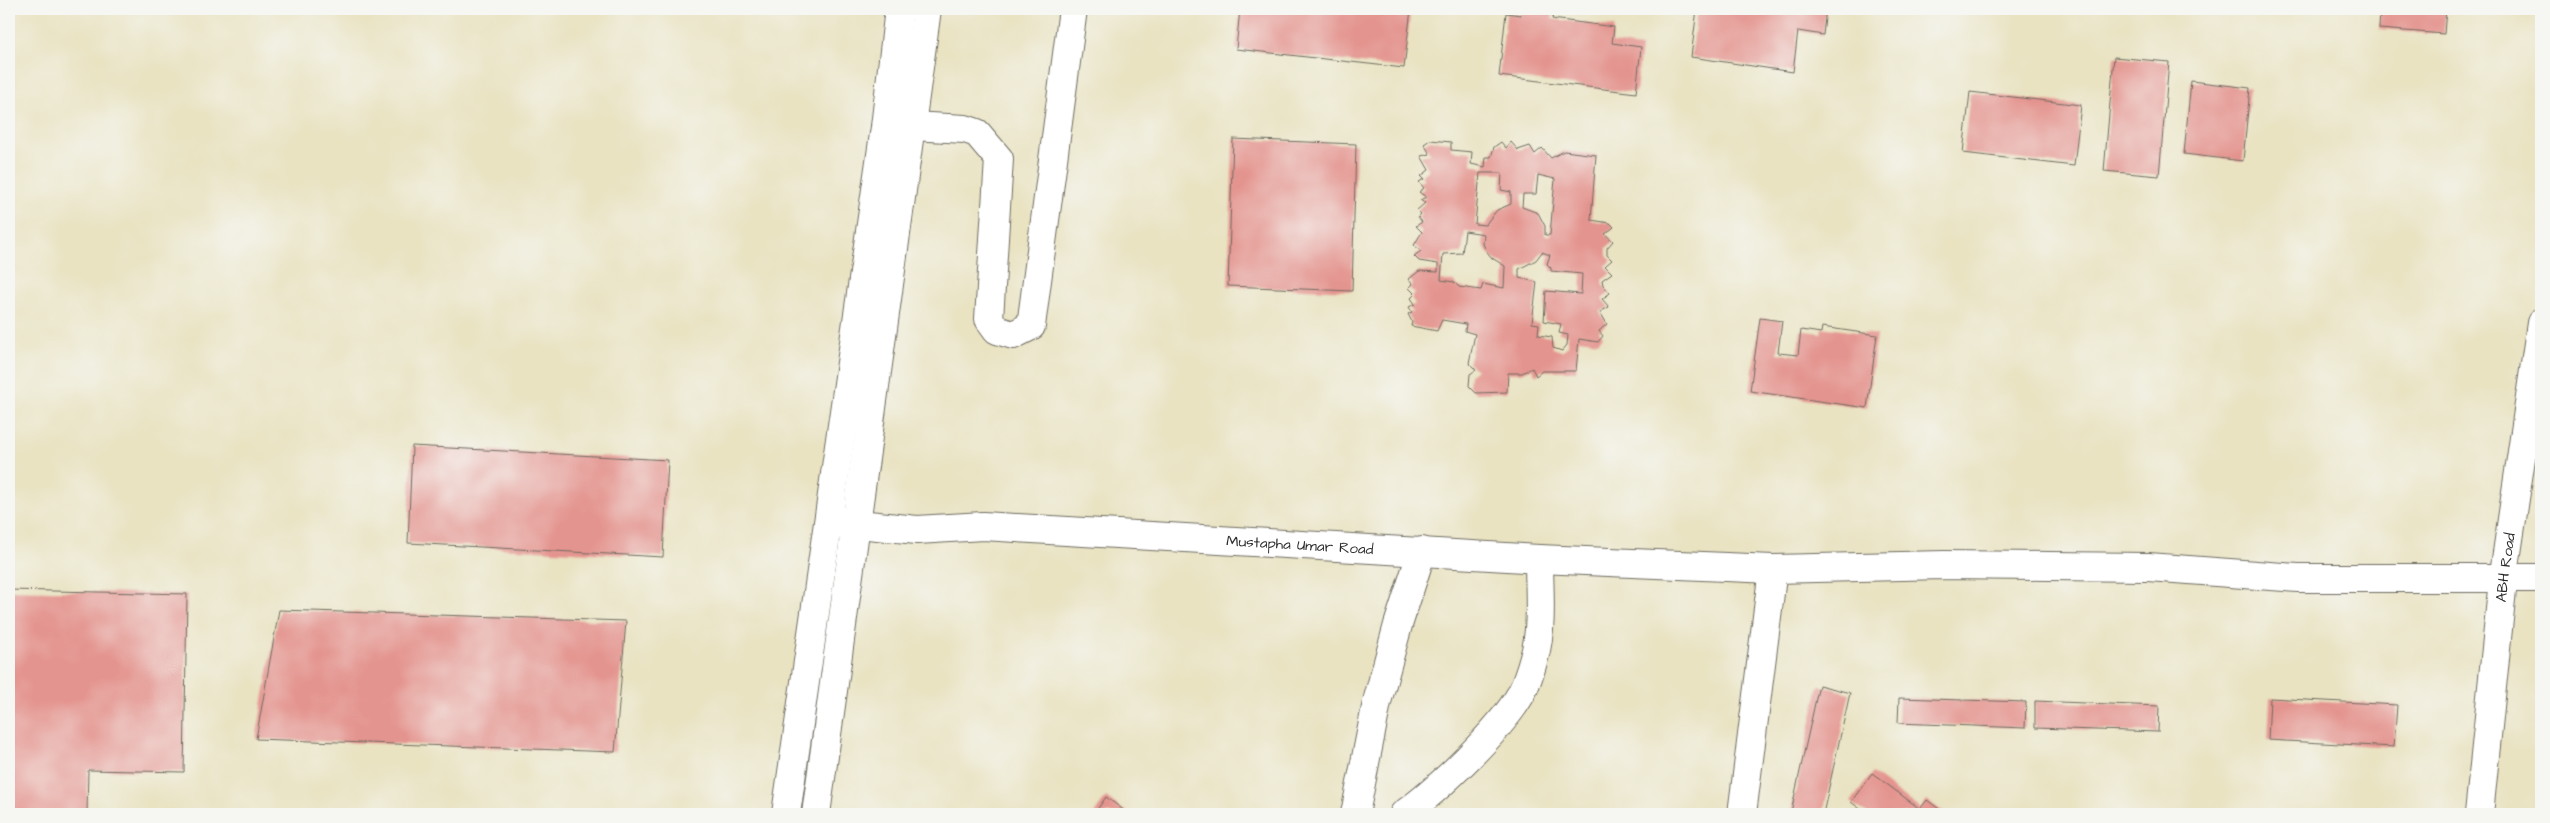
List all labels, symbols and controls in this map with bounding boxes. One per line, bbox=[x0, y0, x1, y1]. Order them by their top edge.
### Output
street label: Mustapha Umar Road bbox=[1226, 530, 1374, 560]
street label: ABH Road bbox=[2491, 531, 2521, 603]

